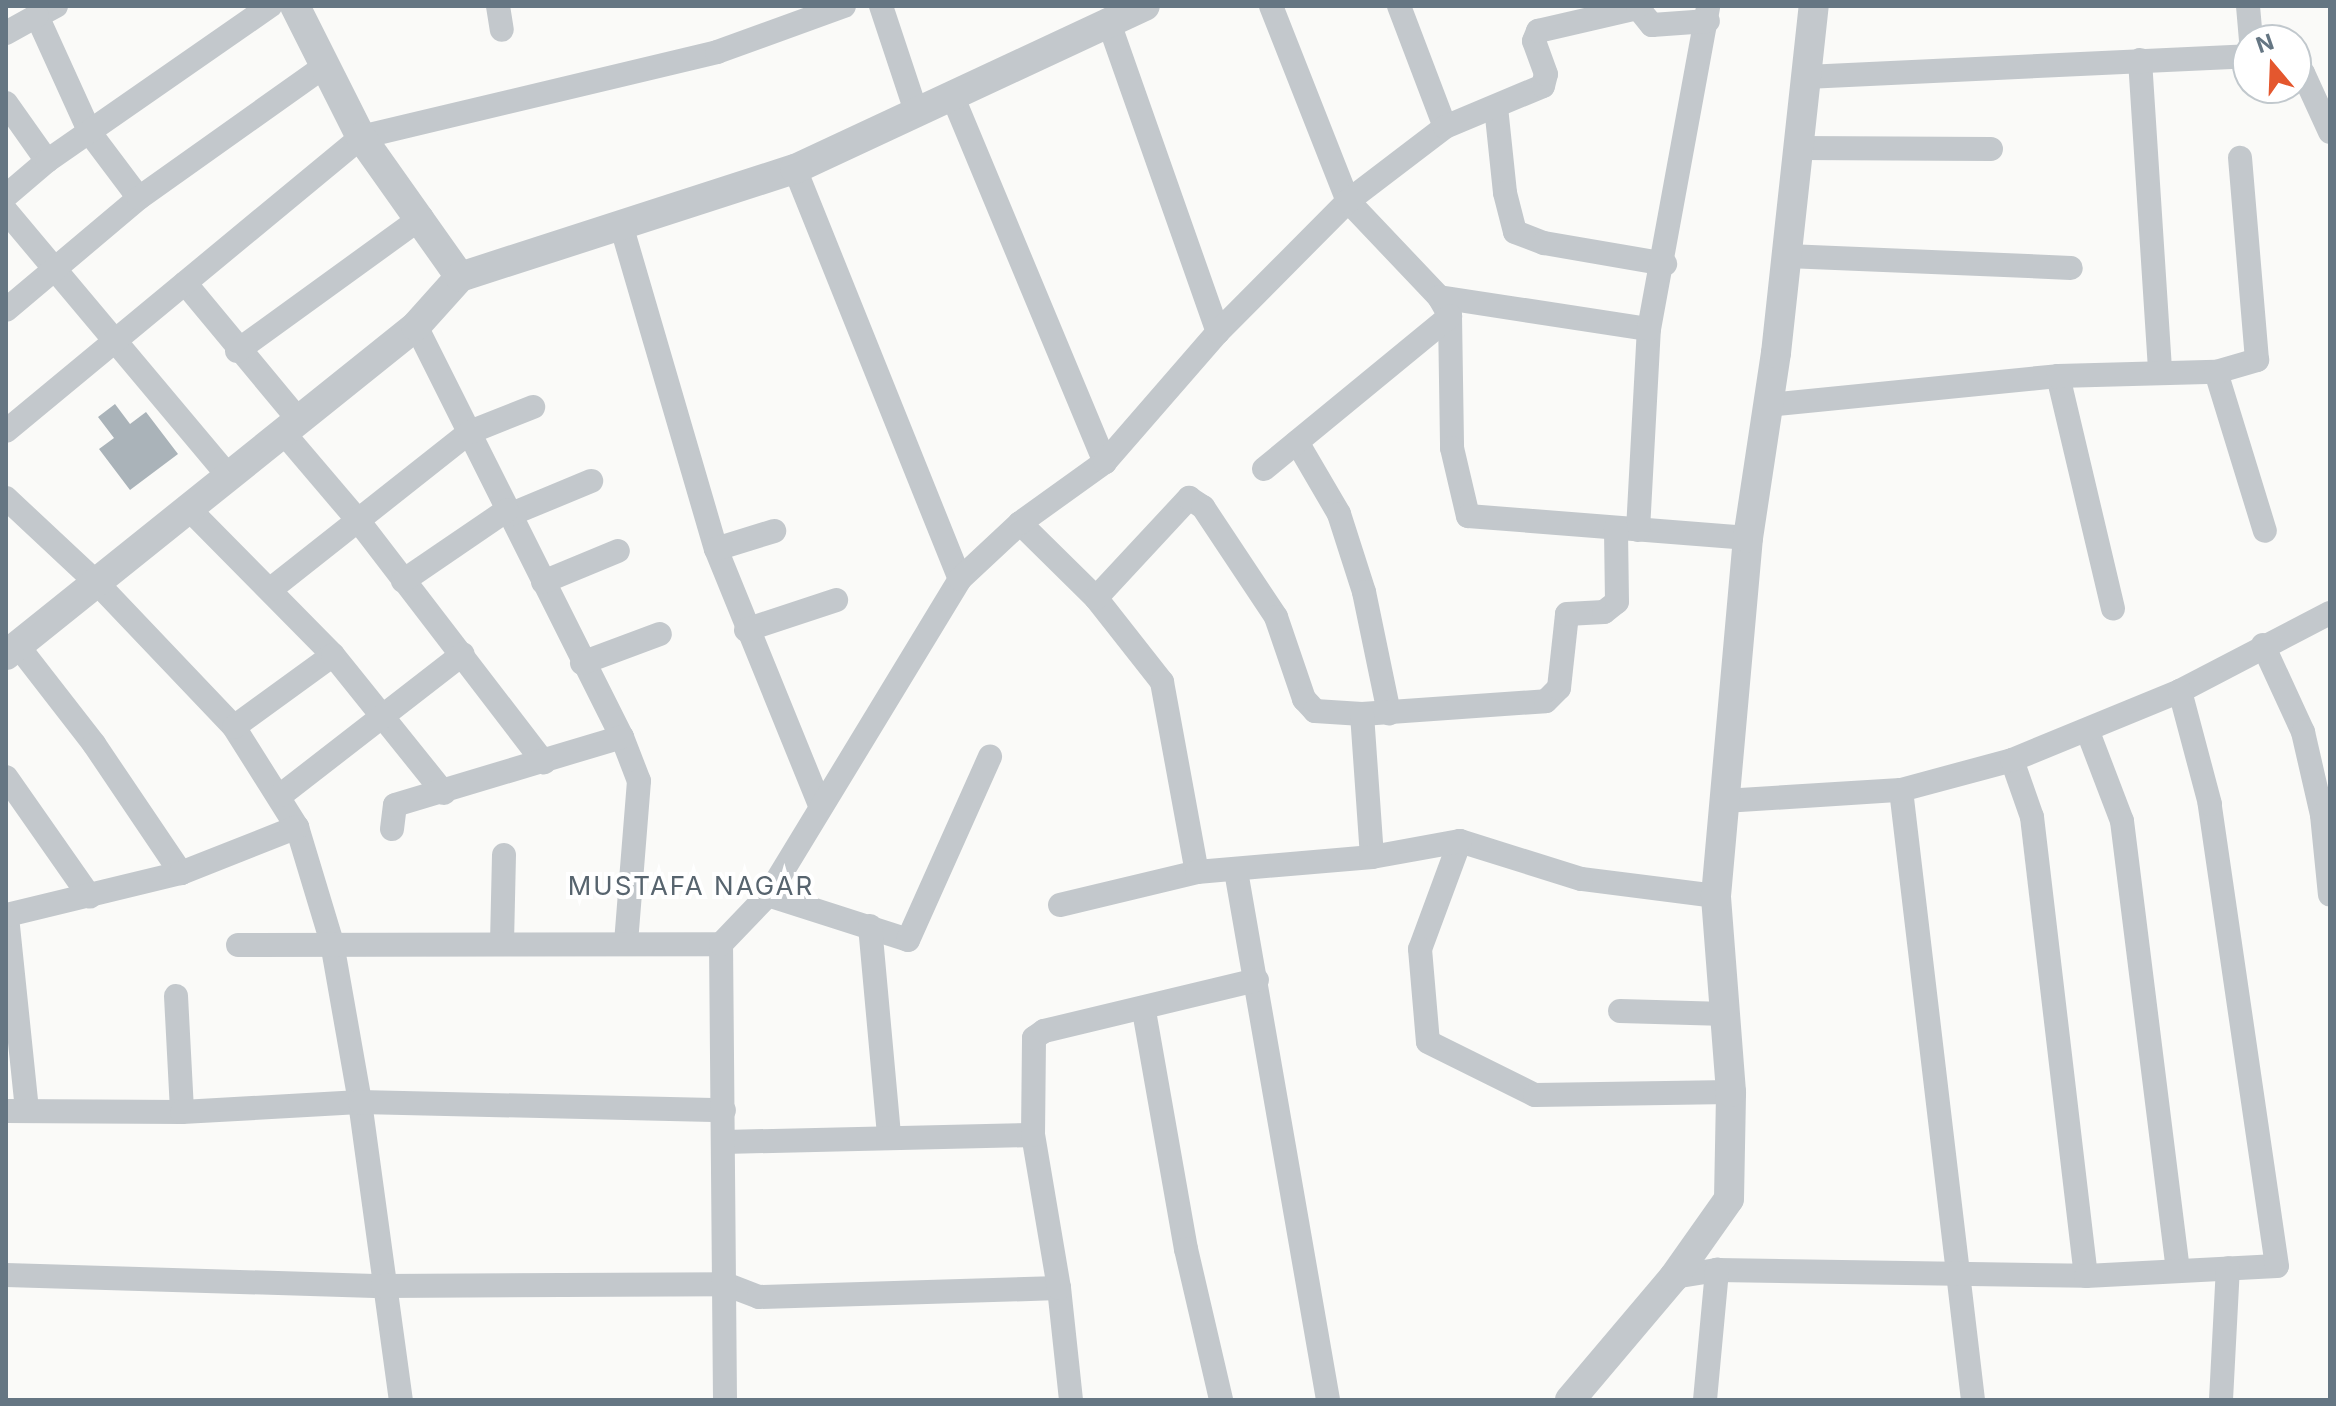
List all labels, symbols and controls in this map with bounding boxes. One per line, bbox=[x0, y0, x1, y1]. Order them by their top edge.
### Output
north arrow bbox=[2232, 24, 2312, 104]
text: N bbox=[2253, 28, 2277, 58]
district label: MUSTAFA NAGAR bbox=[568, 870, 814, 902]

